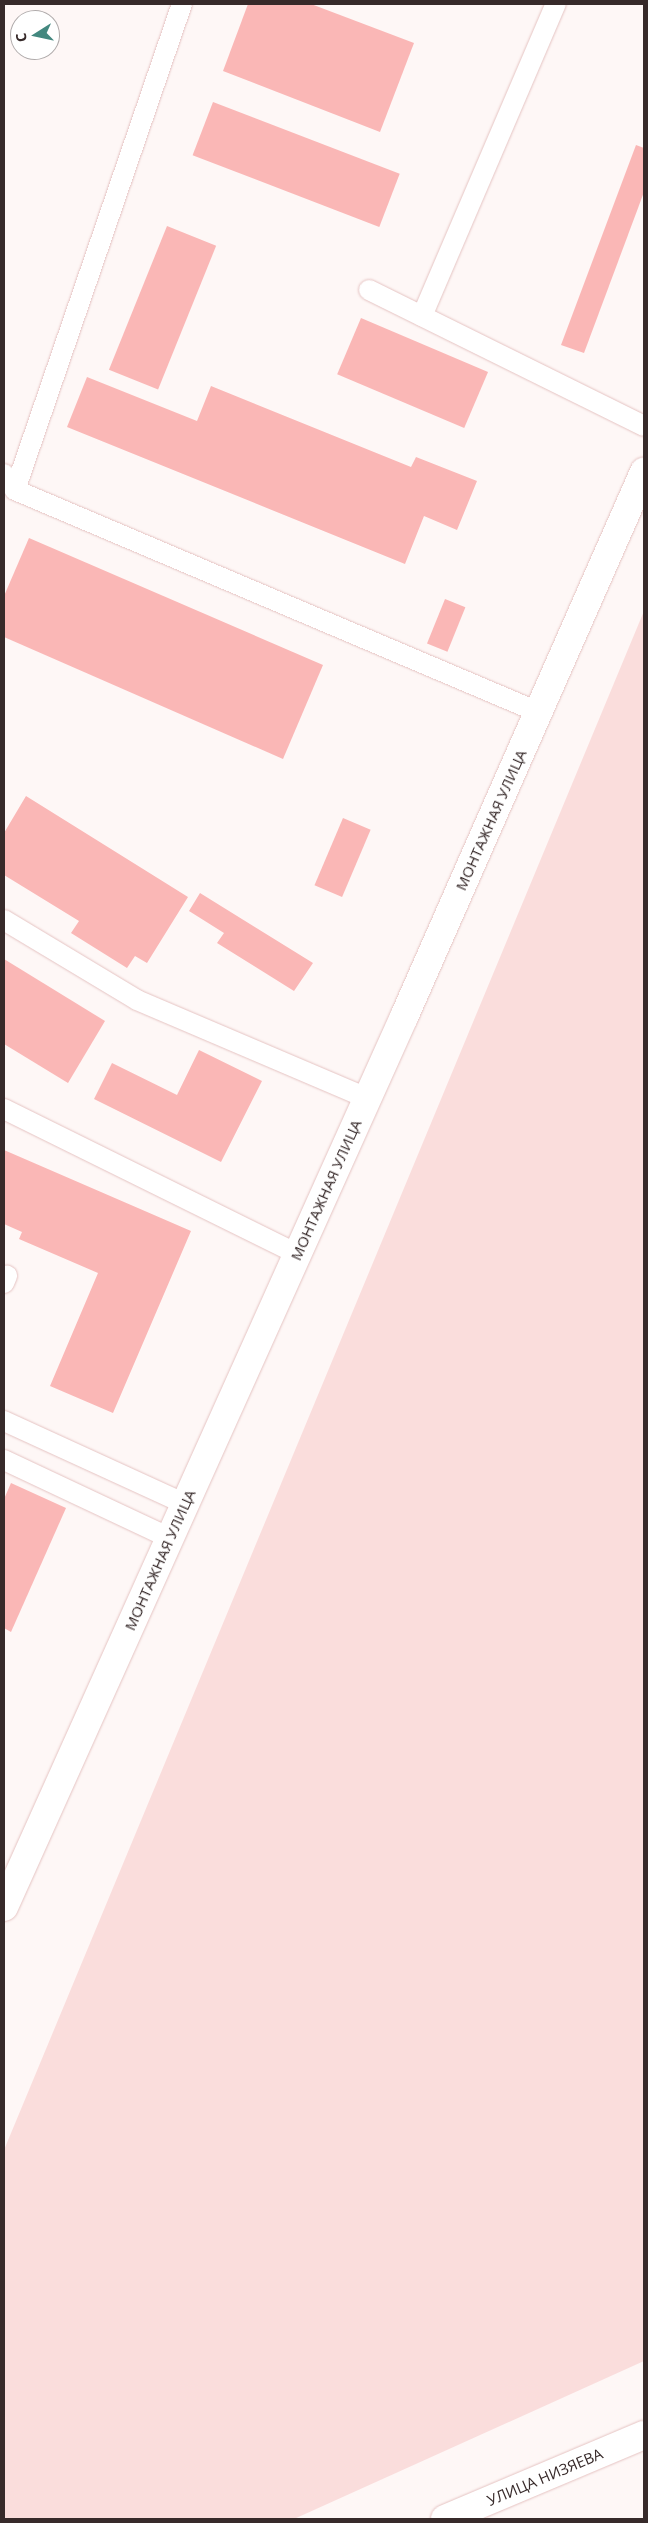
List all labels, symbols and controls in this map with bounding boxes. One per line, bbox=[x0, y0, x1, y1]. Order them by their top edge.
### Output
north arrow bbox=[10, 10, 60, 60]
text: С bbox=[11, 31, 31, 44]
street label: МОНТАЖНАЯ УЛИЦА bbox=[452, 747, 530, 893]
street label: МОНТАЖНАЯ УЛИЦА bbox=[287, 1117, 365, 1263]
street label: МОНТАЖНАЯ УЛИЦА bbox=[121, 1487, 199, 1633]
street label: УЛИЦА НИЗЯЕВА bbox=[484, 2445, 606, 2509]

